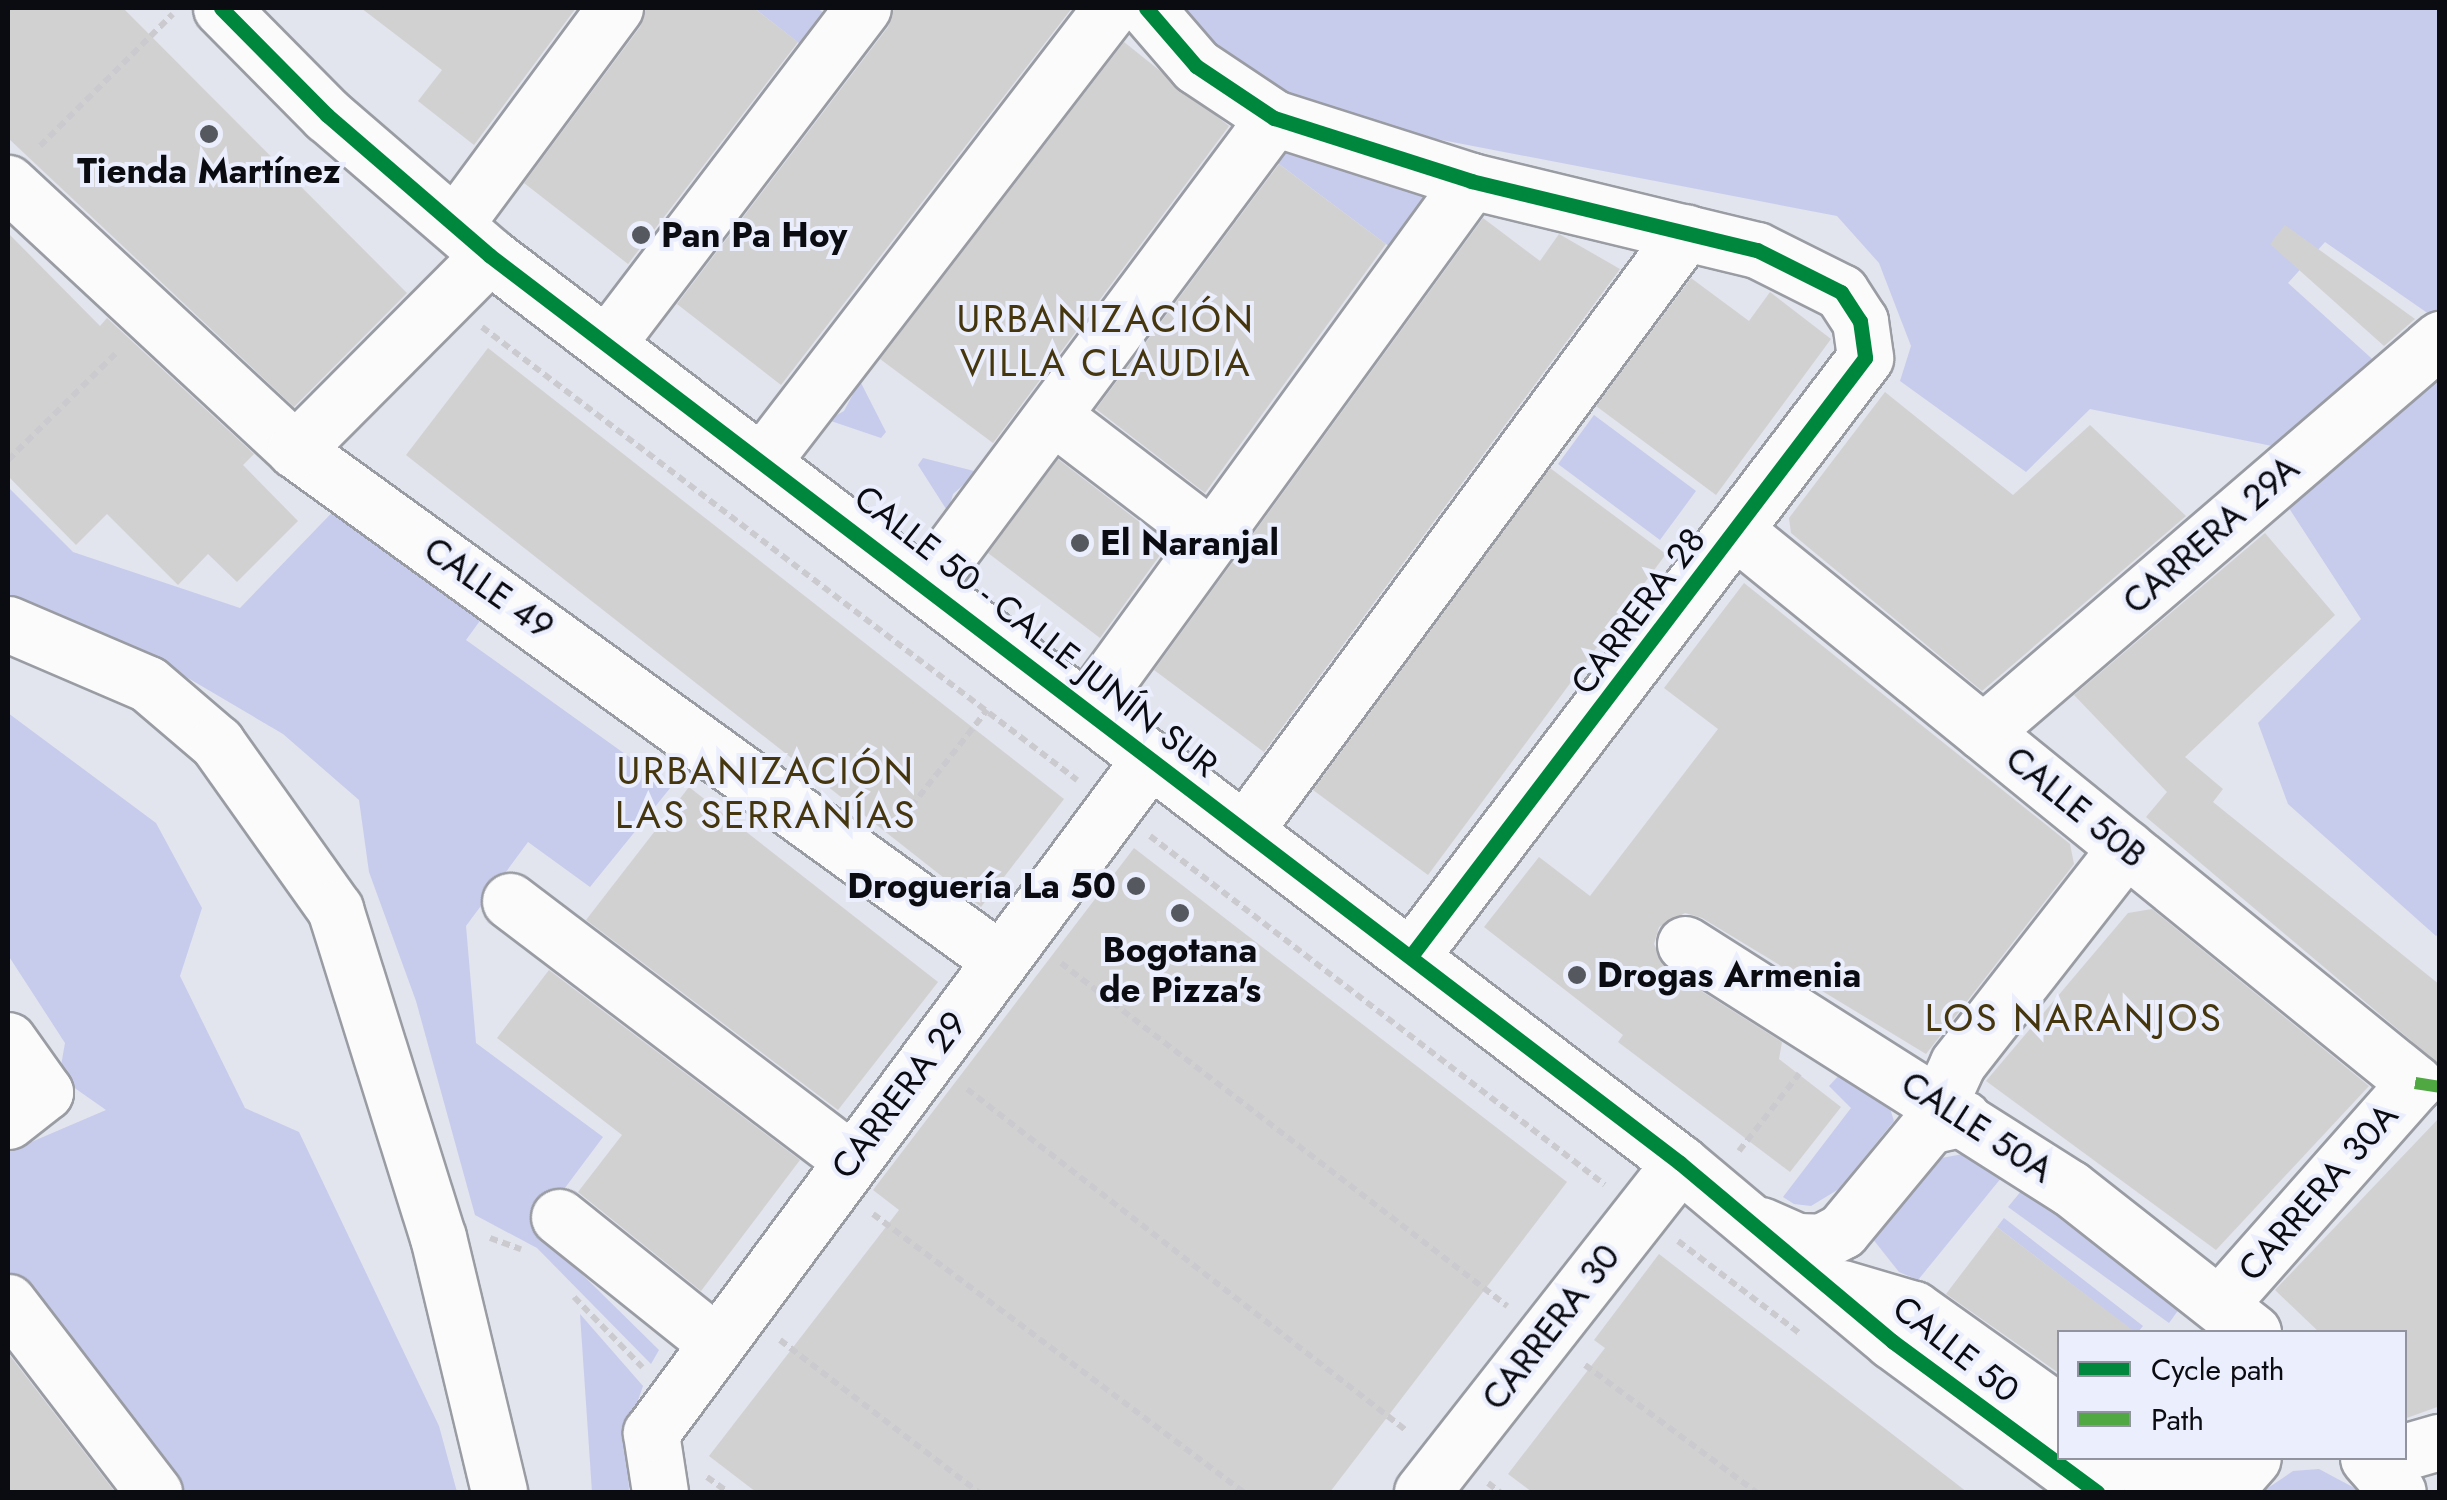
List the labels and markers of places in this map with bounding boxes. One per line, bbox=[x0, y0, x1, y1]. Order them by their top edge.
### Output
marker: Tienda Martínez bbox=[198, 123, 220, 145]
place label: Tienda Martínez bbox=[77, 150, 341, 192]
place label: Pan Pa Hoy bbox=[661, 214, 847, 256]
marker: Pan Pa Hoy bbox=[630, 224, 652, 246]
place label: El Naranjal bbox=[1100, 522, 1279, 564]
marker: El Naranjal bbox=[1069, 532, 1091, 554]
place label: Droguería La 50 bbox=[847, 865, 1116, 907]
marker: Droguería La 50 bbox=[1125, 875, 1147, 897]
marker: Bogotana de Pizza's bbox=[1169, 902, 1191, 924]
place label: Bogotana de Pizza's bbox=[1099, 929, 1261, 1011]
place label: Drogas Armenia bbox=[1597, 954, 1861, 996]
marker: Drogas Armenia bbox=[1566, 964, 1588, 986]

